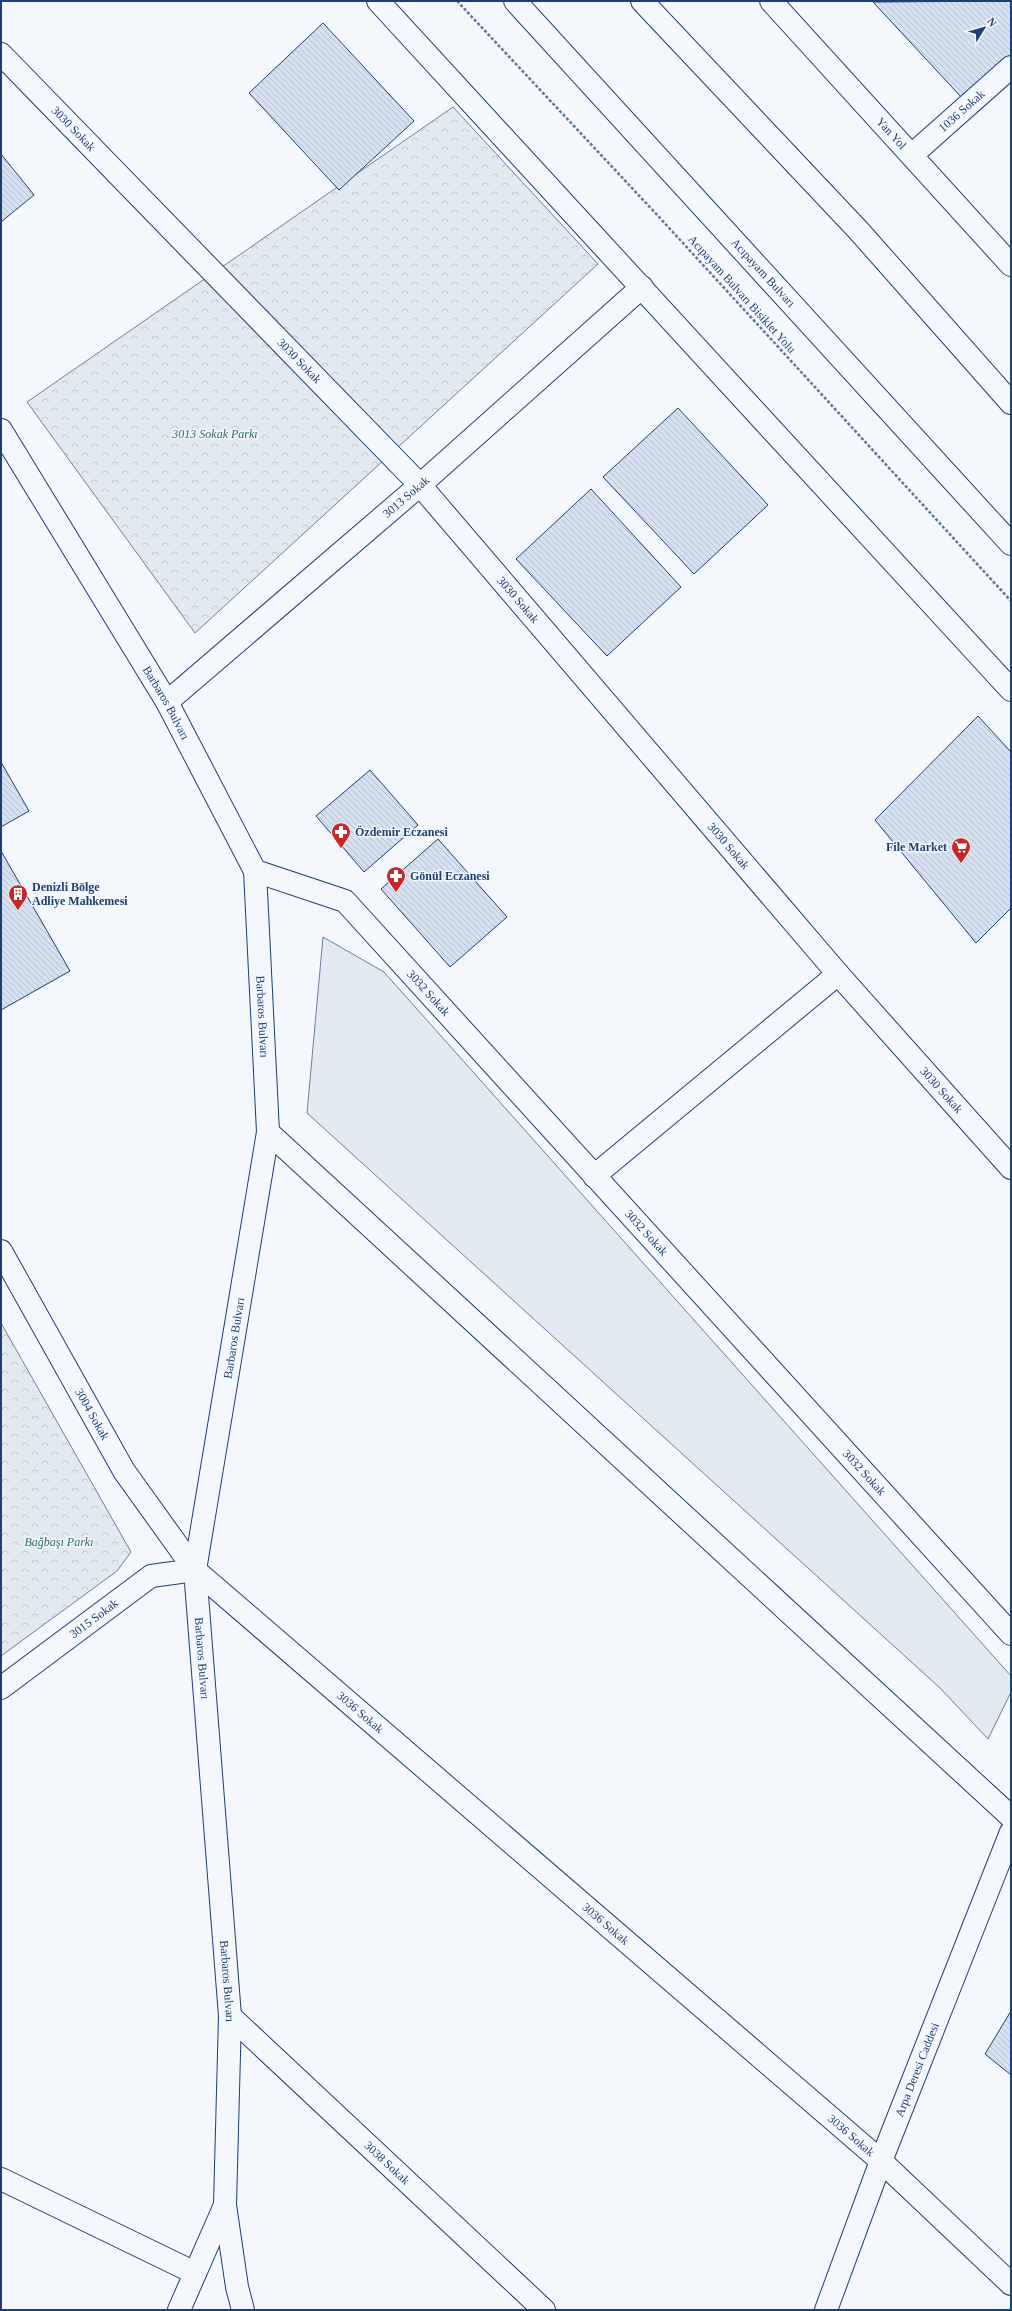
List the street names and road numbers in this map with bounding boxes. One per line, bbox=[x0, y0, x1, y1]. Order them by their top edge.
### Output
street label: 1036 Sokak bbox=[936, 87, 988, 135]
street label: 3030 Sokak bbox=[49, 103, 98, 154]
street label: Yan Yol bbox=[873, 115, 910, 153]
street label: Acıpayam Bulvarı Bisiklet Yolu bbox=[685, 232, 799, 356]
street label: Acıpayam Bulvarı bbox=[728, 235, 799, 311]
street label: 3030 Sokak bbox=[274, 336, 324, 386]
street label: 3013 Sokak bbox=[380, 473, 432, 521]
street label: 3030 Sokak bbox=[494, 573, 542, 626]
street label: Barbaros Bulvarı bbox=[140, 663, 193, 743]
street label: 3030 Sokak bbox=[705, 820, 752, 872]
street label: 3032 Sokak bbox=[404, 967, 453, 1019]
street label: Barbaros Bulvarı bbox=[253, 975, 271, 1059]
street label: 3030 Sokak bbox=[917, 1064, 966, 1116]
street label: 3032 Sokak bbox=[622, 1207, 671, 1258]
street label: Barbaros Bulvarı bbox=[221, 1296, 247, 1380]
street label: 3004 Sokak bbox=[72, 1386, 112, 1443]
street label: 3032 Sokak bbox=[840, 1447, 889, 1498]
street label: 3015 Sokak bbox=[67, 1596, 121, 1641]
street label: Barbaros Bulvarı bbox=[192, 1617, 212, 1700]
street label: 3036 Sokak bbox=[334, 1688, 386, 1736]
street label: 3036 Sokak bbox=[580, 1900, 632, 1948]
street label: Barbaros Bulvarı bbox=[217, 1940, 237, 2023]
street label: Arpa Deresi Caddesi bbox=[892, 2020, 942, 2119]
street label: 3036 Sokak bbox=[825, 2111, 877, 2159]
street label: 3038 Sokak bbox=[361, 2138, 413, 2188]

